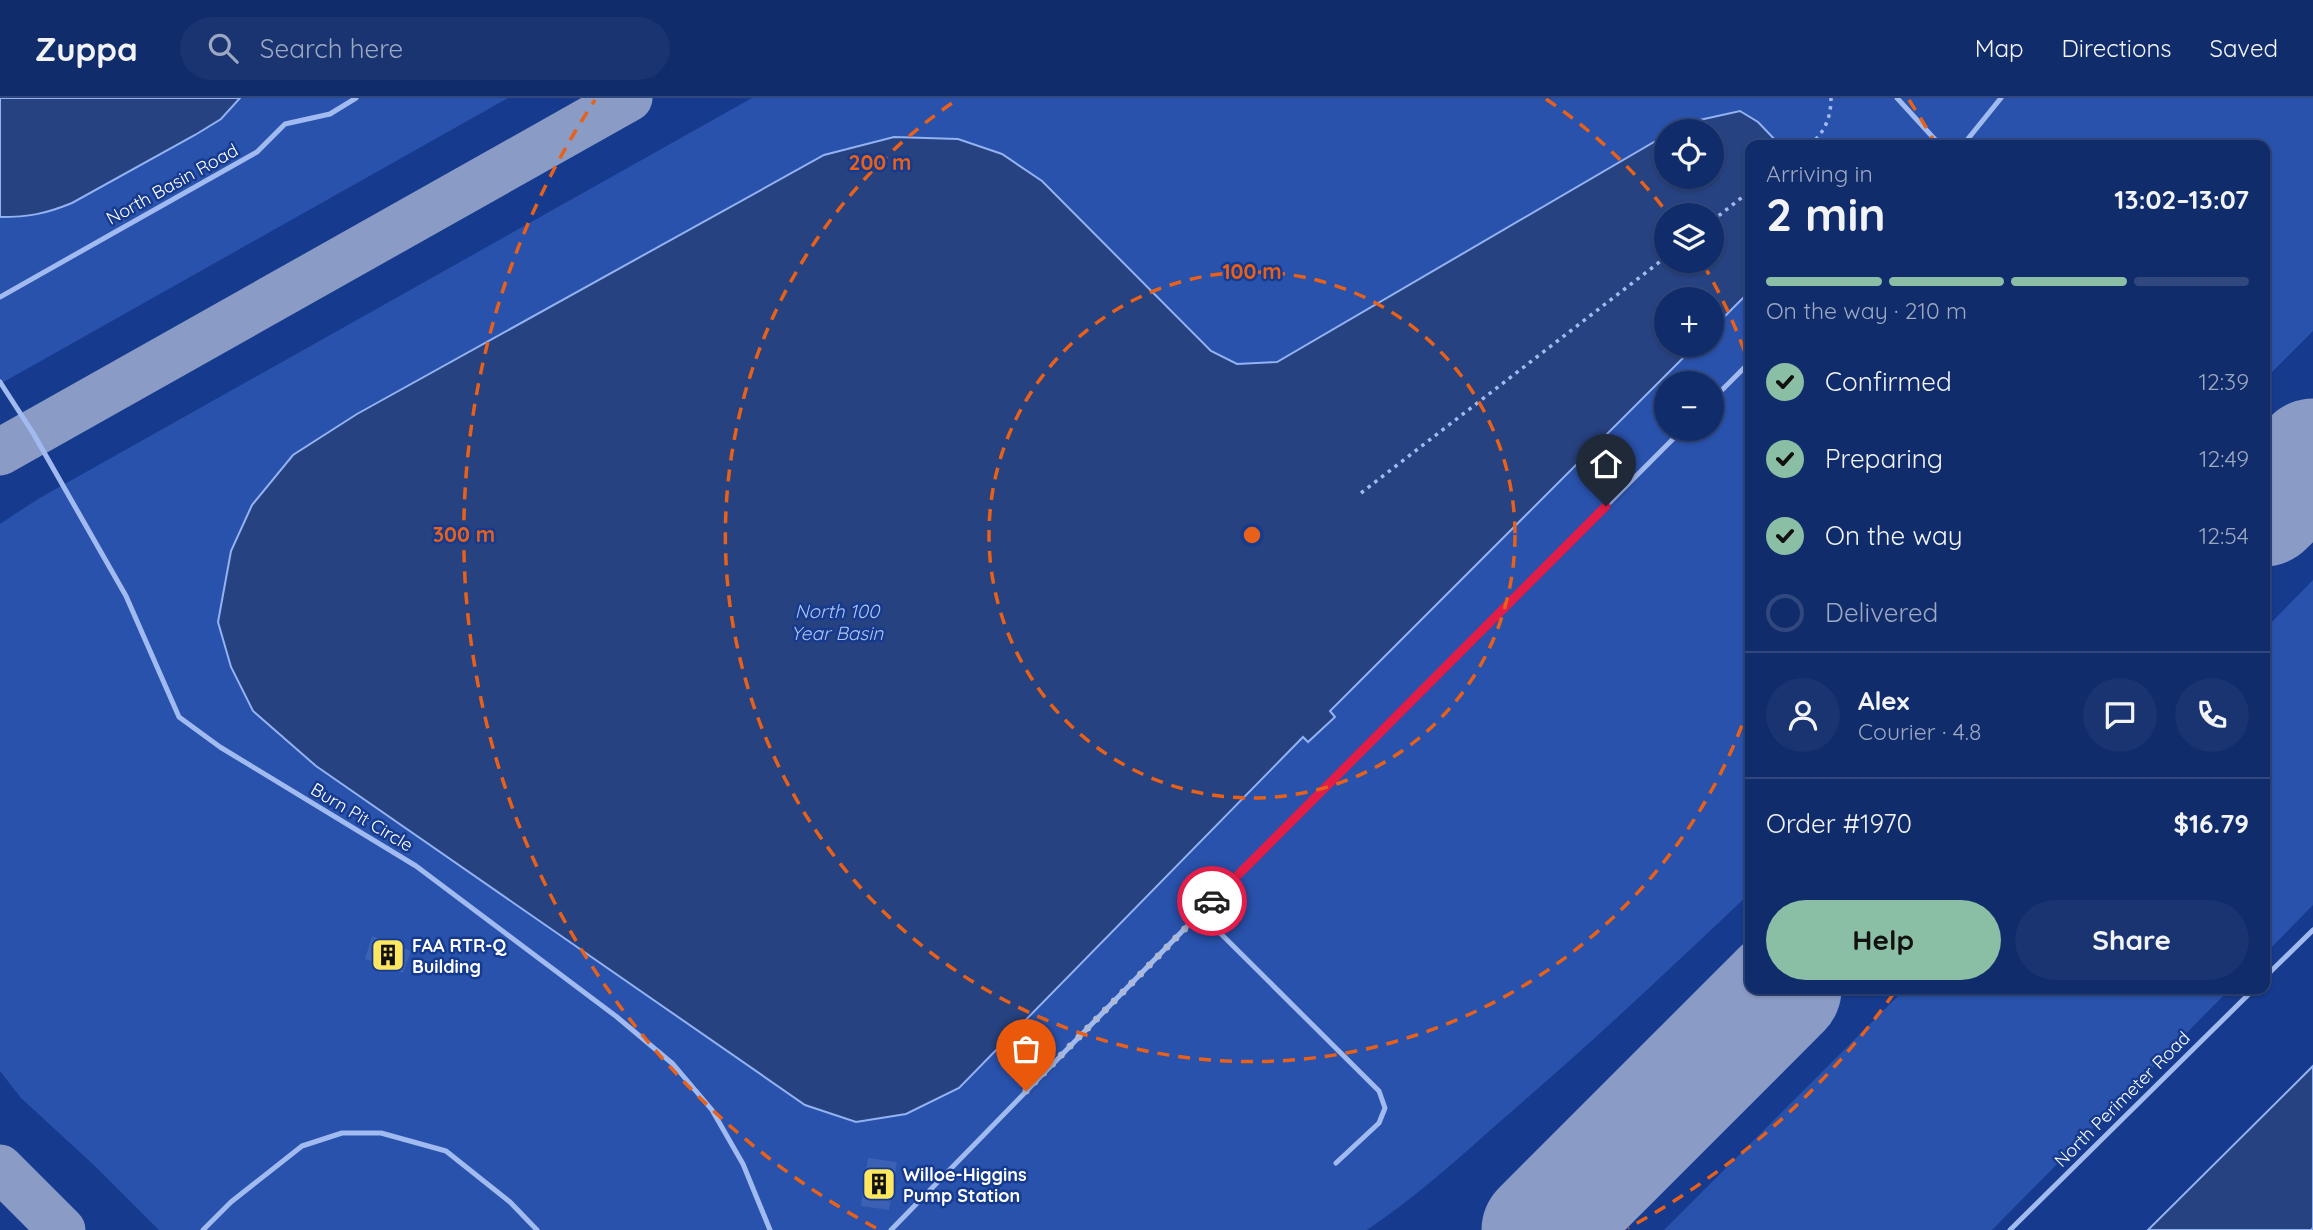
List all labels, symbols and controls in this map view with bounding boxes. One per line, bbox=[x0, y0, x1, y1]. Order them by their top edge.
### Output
search box bbox=[180, 17, 670, 80]
text: Zuppa bbox=[35, 28, 138, 69]
icon: search bbox=[204, 29, 242, 67]
text: Search here bbox=[260, 32, 403, 65]
text: Map bbox=[1975, 33, 2024, 63]
text: Directions bbox=[2062, 33, 2172, 63]
text: Saved bbox=[2210, 33, 2278, 63]
map controls bbox=[1654, 119, 1724, 441]
button: locate bbox=[1654, 119, 1724, 189]
street label: North Basin Road bbox=[102, 138, 242, 230]
text: 200 m bbox=[849, 149, 911, 175]
text: Arriving in bbox=[1766, 159, 1873, 188]
text: 13:02–13:07 bbox=[2114, 183, 2249, 216]
text: 2 min bbox=[1766, 185, 1886, 243]
button: layers bbox=[1654, 203, 1724, 273]
text: 100 m bbox=[1222, 258, 1282, 284]
button: + bbox=[1654, 287, 1724, 357]
text: On the way · 210 m bbox=[1766, 296, 1967, 325]
icon: check bbox=[1766, 363, 1804, 401]
text: Confirmed bbox=[1825, 365, 1952, 398]
text: 12:39 bbox=[2199, 367, 2249, 396]
button: − bbox=[1654, 371, 1724, 441]
pin bbox=[1576, 434, 1636, 506]
icon: check bbox=[1766, 440, 1804, 478]
text: Preparing bbox=[1825, 442, 1943, 475]
text: 12:49 bbox=[2199, 444, 2249, 473]
icon: home bbox=[1587, 445, 1625, 483]
icon: check bbox=[1766, 517, 1804, 555]
text: On the way bbox=[1825, 519, 1963, 552]
text: 300 m bbox=[433, 521, 495, 547]
text: 12:54 bbox=[2199, 521, 2249, 550]
centre of rings bbox=[1240, 523, 1264, 547]
text: Delivered bbox=[1825, 596, 1938, 629]
water label: North 100 Year Basin bbox=[791, 599, 884, 645]
button: person bbox=[1766, 678, 1840, 752]
button: chat bbox=[2083, 678, 2157, 752]
button: phone bbox=[2175, 678, 2249, 752]
text: Alex bbox=[1858, 684, 1909, 717]
text: Courier · 4.8 bbox=[1858, 717, 1981, 746]
street label: Burn Pit Circle bbox=[307, 777, 417, 857]
text: Order #1970 bbox=[1766, 807, 1912, 840]
text: $16.79 bbox=[2173, 807, 2249, 840]
courier bbox=[1177, 866, 1247, 936]
icon: car bbox=[1193, 882, 1231, 920]
button: Help bbox=[1766, 900, 2001, 980]
button: Share bbox=[2015, 900, 2249, 980]
place label: FAA RTR-Q Building bbox=[412, 934, 507, 978]
building icon: FAA RTR-Q Building bbox=[369, 936, 407, 974]
pin bbox=[996, 1019, 1056, 1091]
street label: North Perimeter Road bbox=[2049, 1026, 2195, 1172]
icon: bag bbox=[1007, 1030, 1045, 1068]
place label: Willoe-Higgins Pump Station bbox=[903, 1163, 1027, 1207]
building icon: Willoe-Higgins Pump Station bbox=[860, 1165, 898, 1203]

